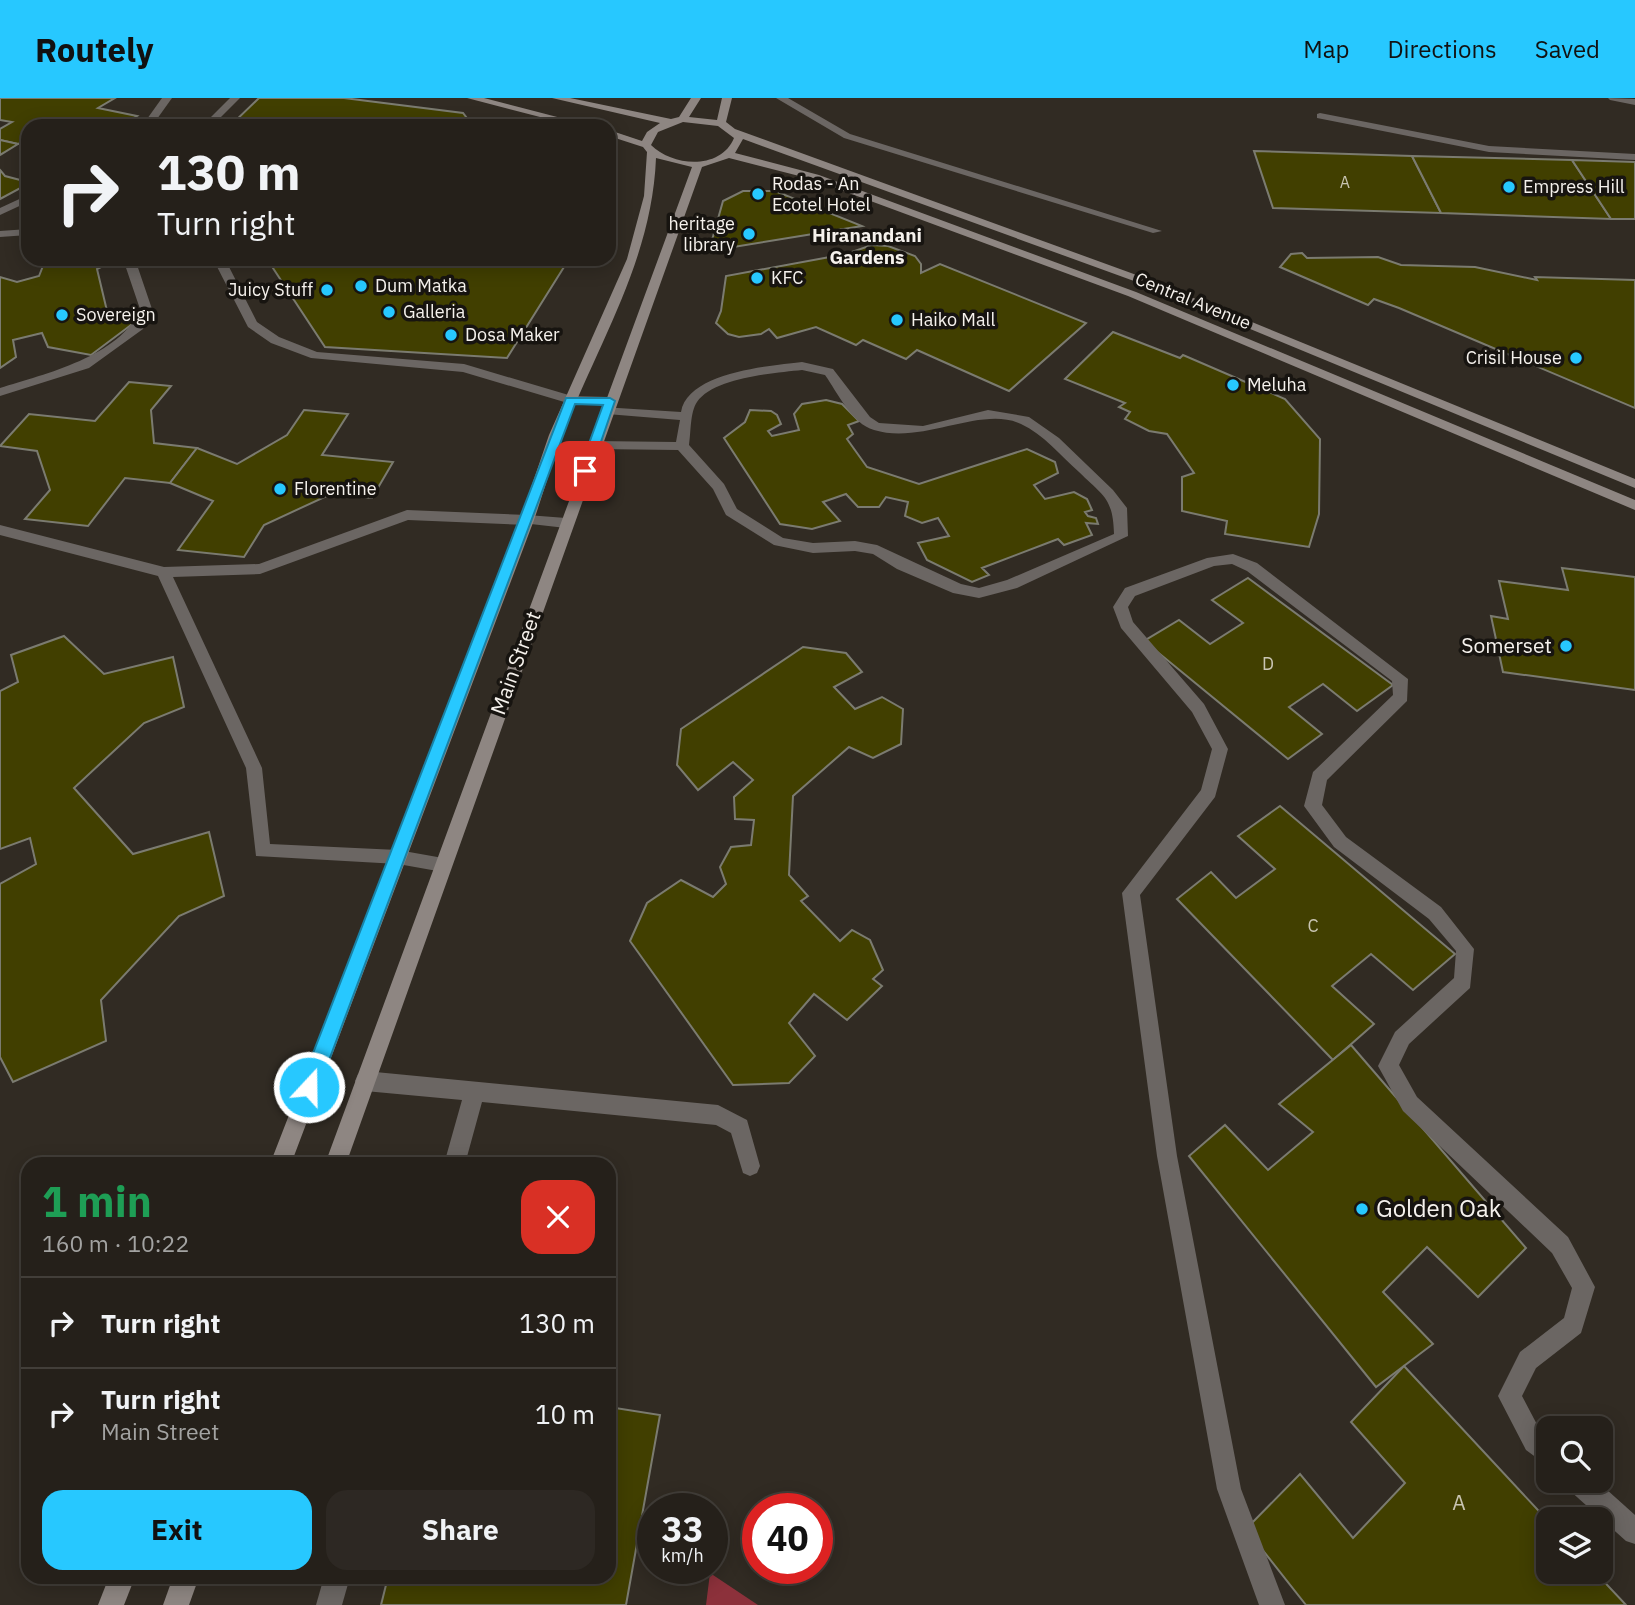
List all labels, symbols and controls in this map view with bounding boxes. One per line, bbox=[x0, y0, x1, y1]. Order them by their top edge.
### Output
text: Routely bbox=[35, 28, 154, 71]
text: Map bbox=[1303, 33, 1349, 65]
text: Directions bbox=[1387, 33, 1497, 65]
text: Saved bbox=[1535, 33, 1600, 65]
text: 130 m bbox=[157, 140, 301, 203]
icon: right bbox=[42, 147, 133, 238]
place label: Rodas - An Ecotel Hotel bbox=[772, 172, 871, 216]
house number: A bbox=[1340, 172, 1350, 192]
place label: Empress Hill bbox=[1523, 175, 1625, 198]
marker: Empress Hill bbox=[1501, 179, 1517, 195]
marker: Rodas - An Ecotel Hotel bbox=[750, 186, 766, 202]
text: Turn right bbox=[157, 202, 295, 244]
place label: heritage library bbox=[669, 212, 735, 256]
district label: Hiranandani Gardens bbox=[812, 223, 922, 269]
marker: heritage library bbox=[741, 226, 757, 242]
place label: KFC bbox=[771, 266, 803, 289]
street label: Central Avenue bbox=[1132, 267, 1255, 334]
marker: KFC bbox=[749, 270, 765, 286]
place label: Dum Matka bbox=[375, 274, 467, 297]
place label: Juicy Stuff bbox=[228, 278, 313, 301]
marker: Dum Matka bbox=[353, 278, 369, 294]
marker: Juicy Stuff bbox=[319, 282, 335, 298]
place label: Galleria bbox=[403, 300, 466, 323]
place label: Sovereign bbox=[76, 303, 156, 326]
marker: Galleria bbox=[381, 304, 397, 320]
marker: Sovereign bbox=[54, 307, 70, 323]
place label: Haiko Mall bbox=[911, 308, 995, 331]
marker: Haiko Mall bbox=[889, 312, 905, 328]
place label: Dosa Maker bbox=[465, 323, 560, 346]
marker: Dosa Maker bbox=[443, 327, 459, 343]
place label: Crisil House bbox=[1466, 346, 1562, 369]
marker: Crisil House bbox=[1568, 350, 1584, 366]
place label: Meluha bbox=[1247, 373, 1307, 396]
marker: Meluha bbox=[1225, 377, 1241, 393]
pin bbox=[555, 441, 615, 501]
icon: arrive bbox=[566, 452, 604, 490]
place label: Florentine bbox=[294, 477, 377, 500]
marker: Florentine bbox=[272, 481, 288, 497]
street label: Main Street bbox=[483, 607, 547, 718]
place label: Somerset bbox=[1461, 631, 1552, 659]
marker: Somerset bbox=[1558, 638, 1574, 654]
house number: D bbox=[1262, 652, 1274, 675]
house number: C bbox=[1307, 914, 1319, 937]
position arrow bbox=[272, 1050, 346, 1124]
text: 1 min bbox=[42, 1174, 152, 1229]
button: close bbox=[521, 1180, 595, 1254]
place label: Golden Oak bbox=[1376, 1192, 1502, 1224]
marker: Golden Oak bbox=[1354, 1201, 1370, 1217]
text: 160 m · 10:22 bbox=[42, 1228, 189, 1258]
icon: right bbox=[42, 1304, 80, 1342]
text: Turn right bbox=[101, 1306, 220, 1340]
text: 130 m bbox=[519, 1306, 595, 1340]
text: Turn right bbox=[101, 1382, 220, 1416]
icon: right bbox=[42, 1395, 80, 1433]
text: 10 m bbox=[535, 1397, 595, 1431]
text: Main Street bbox=[101, 1416, 219, 1446]
map controls bbox=[1536, 1416, 1613, 1584]
button: search bbox=[1536, 1416, 1613, 1493]
house number: A bbox=[1452, 1488, 1466, 1516]
button: Exit bbox=[42, 1490, 312, 1570]
button: Share bbox=[326, 1490, 595, 1570]
speed limit sign: 40 bbox=[742, 1493, 833, 1584]
text: 33 bbox=[661, 1506, 704, 1552]
button: layers bbox=[1536, 1507, 1613, 1584]
text: km/h bbox=[661, 1544, 704, 1567]

